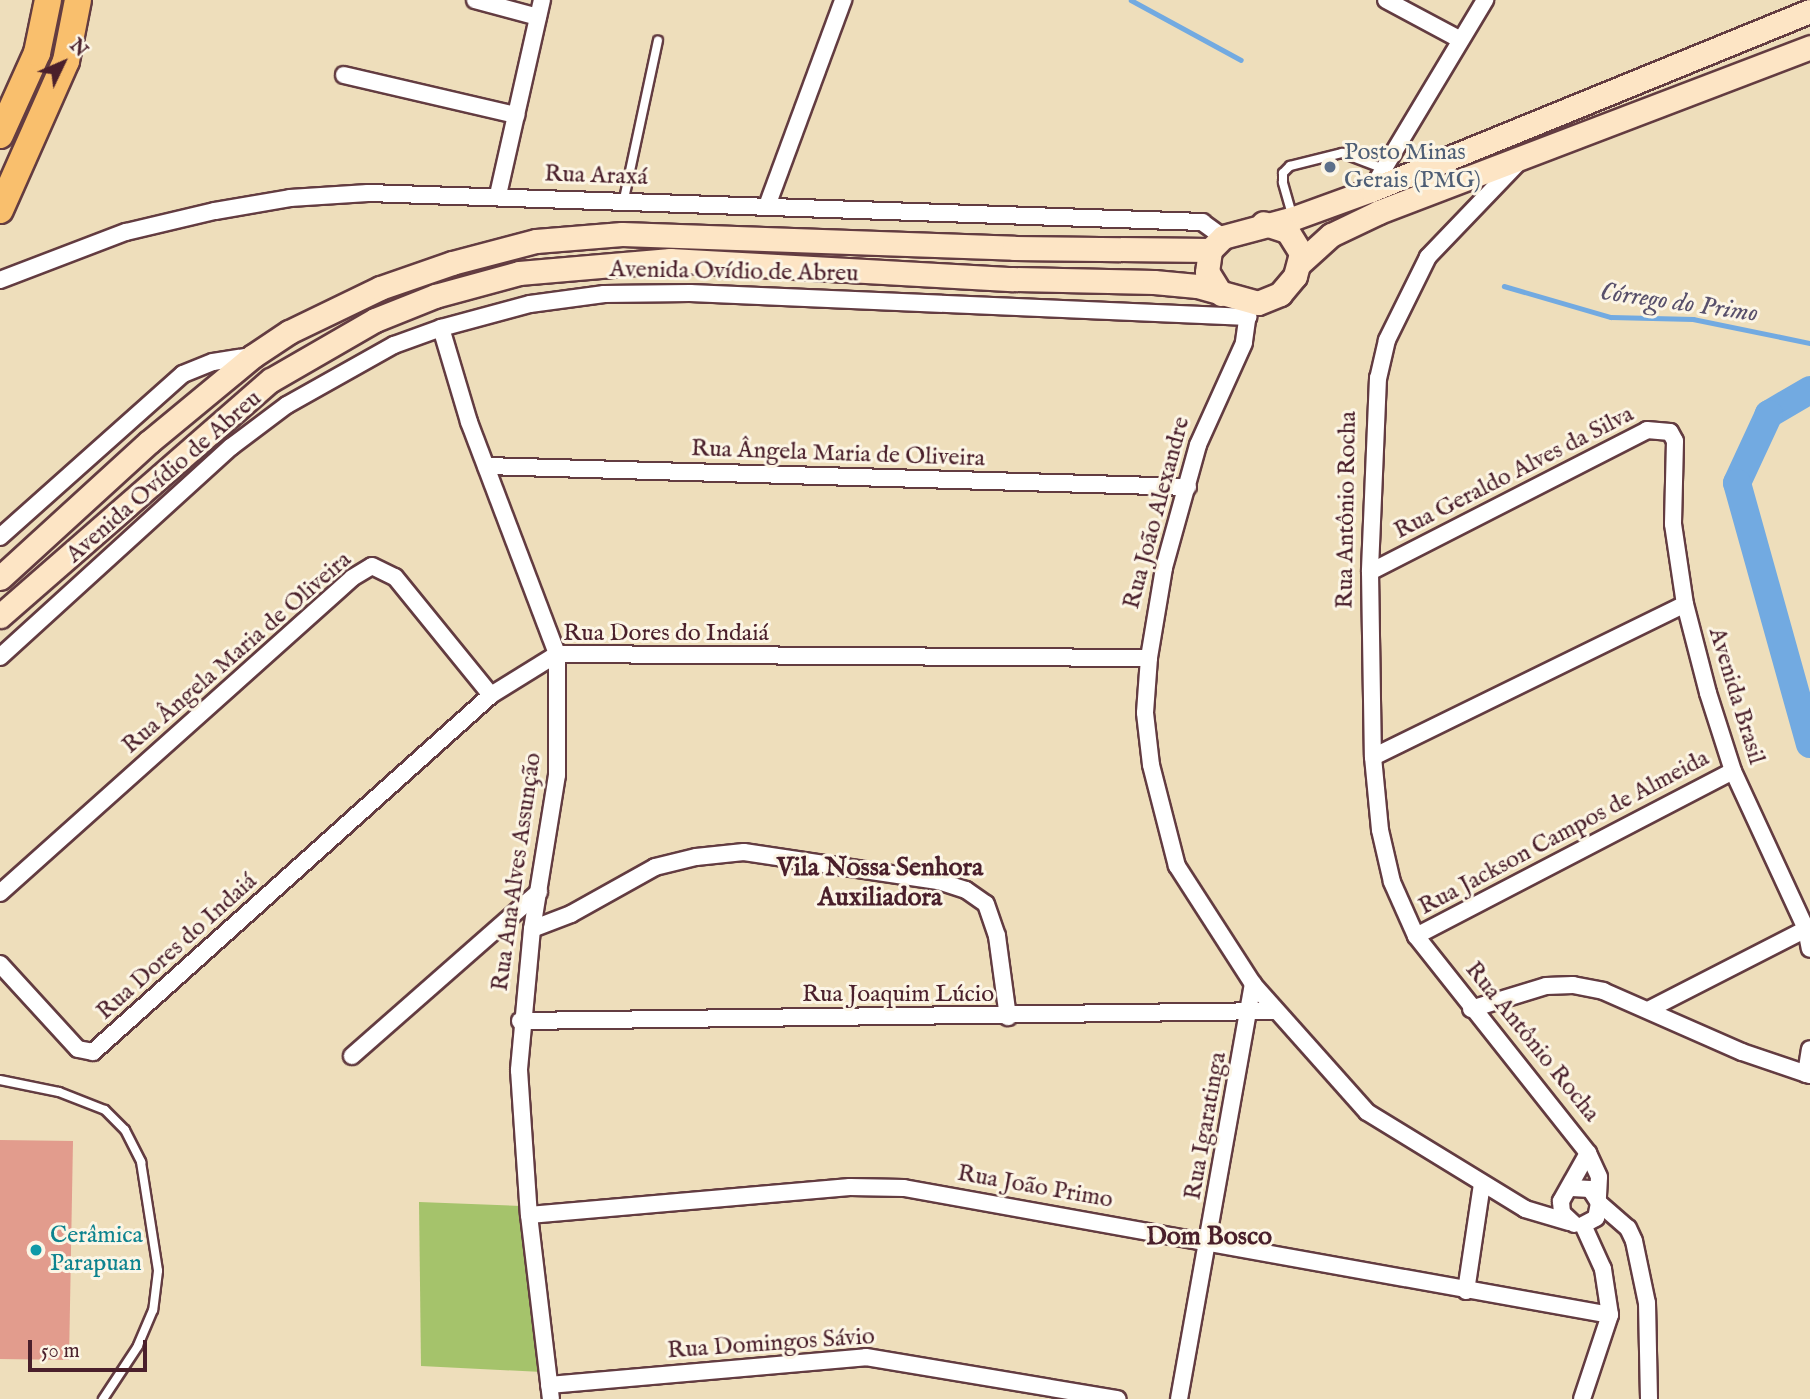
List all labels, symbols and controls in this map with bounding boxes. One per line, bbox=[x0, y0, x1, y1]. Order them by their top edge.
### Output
north arrow bbox=[28, 28, 98, 98]
text: N bbox=[64, 34, 92, 63]
place label: Posto Minas Gerais (PMG) bbox=[1344, 139, 1481, 195]
marker: Posto Minas Gerais (PMG) bbox=[1322, 159, 1338, 175]
street label: Rua Araxá bbox=[544, 160, 648, 192]
street label: Avenida Ovídio de Abreu bbox=[609, 255, 859, 289]
water label: Córrego do Primo bbox=[1598, 276, 1760, 330]
street label: Avenida Ovídio de Abreu bbox=[61, 384, 267, 570]
street label: Rua Geraldo Alves da Silva bbox=[1389, 400, 1639, 546]
street label: Rua Antônio Rocha bbox=[1331, 411, 1363, 609]
street label: Rua João Alexandre bbox=[1117, 414, 1197, 612]
street label: Rua Ângela Maria de Oliveira bbox=[691, 434, 985, 474]
street label: Rua Ângela Maria de Oliveira bbox=[117, 546, 357, 760]
street label: Rua Dores do Indaiá bbox=[563, 620, 769, 648]
street label: Avenida Brasil bbox=[1702, 624, 1770, 768]
street label: Rua Jackson Campos de Almeida bbox=[1414, 744, 1714, 922]
street label: Rua Ana Alves Assunção bbox=[486, 751, 548, 993]
district label: Vila Nossa Senhora Auxiliadora bbox=[777, 852, 983, 914]
street label: Rua Dores do Indaiá bbox=[91, 867, 263, 1027]
street label: Rua Antônio Rocha bbox=[1459, 956, 1605, 1128]
street label: Rua Joaquim Lúcio bbox=[802, 981, 994, 1009]
street label: Rua Igaratinga bbox=[1179, 1050, 1233, 1202]
street label: Rua João Primo bbox=[955, 1159, 1115, 1215]
district label: Dom Bosco bbox=[1146, 1221, 1272, 1253]
place label: Cerâmica Parapuan bbox=[50, 1222, 143, 1278]
marker: Cerâmica Parapuan bbox=[28, 1242, 44, 1258]
street label: Rua Domingos Sávio bbox=[666, 1322, 876, 1366]
scale bar bbox=[32, 1326, 150, 1370]
text: 50 m bbox=[41, 1338, 80, 1365]

